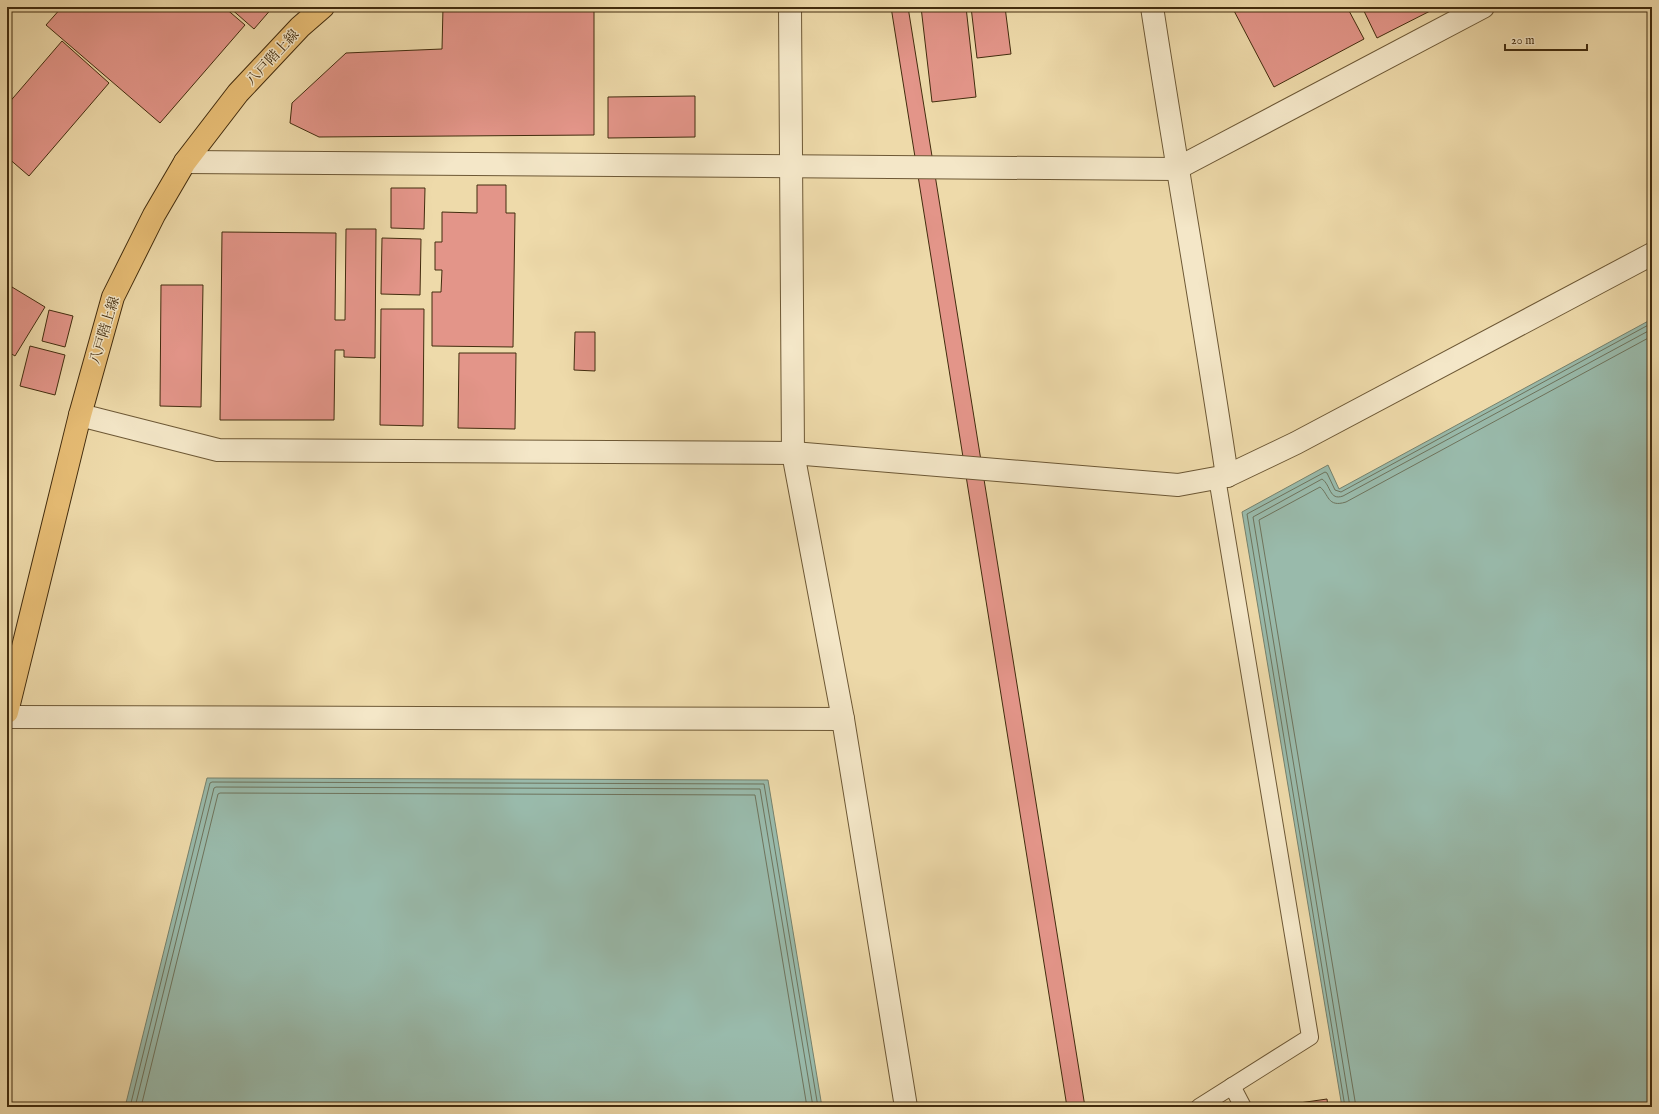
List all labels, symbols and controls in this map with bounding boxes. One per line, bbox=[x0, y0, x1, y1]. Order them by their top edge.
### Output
street label: 八戸階上線 bbox=[242, 26, 303, 89]
scale bar bbox=[1505, 26, 1587, 52]
text: 20 m bbox=[1511, 33, 1534, 48]
street label: 八戸階上線 bbox=[86, 294, 124, 366]

